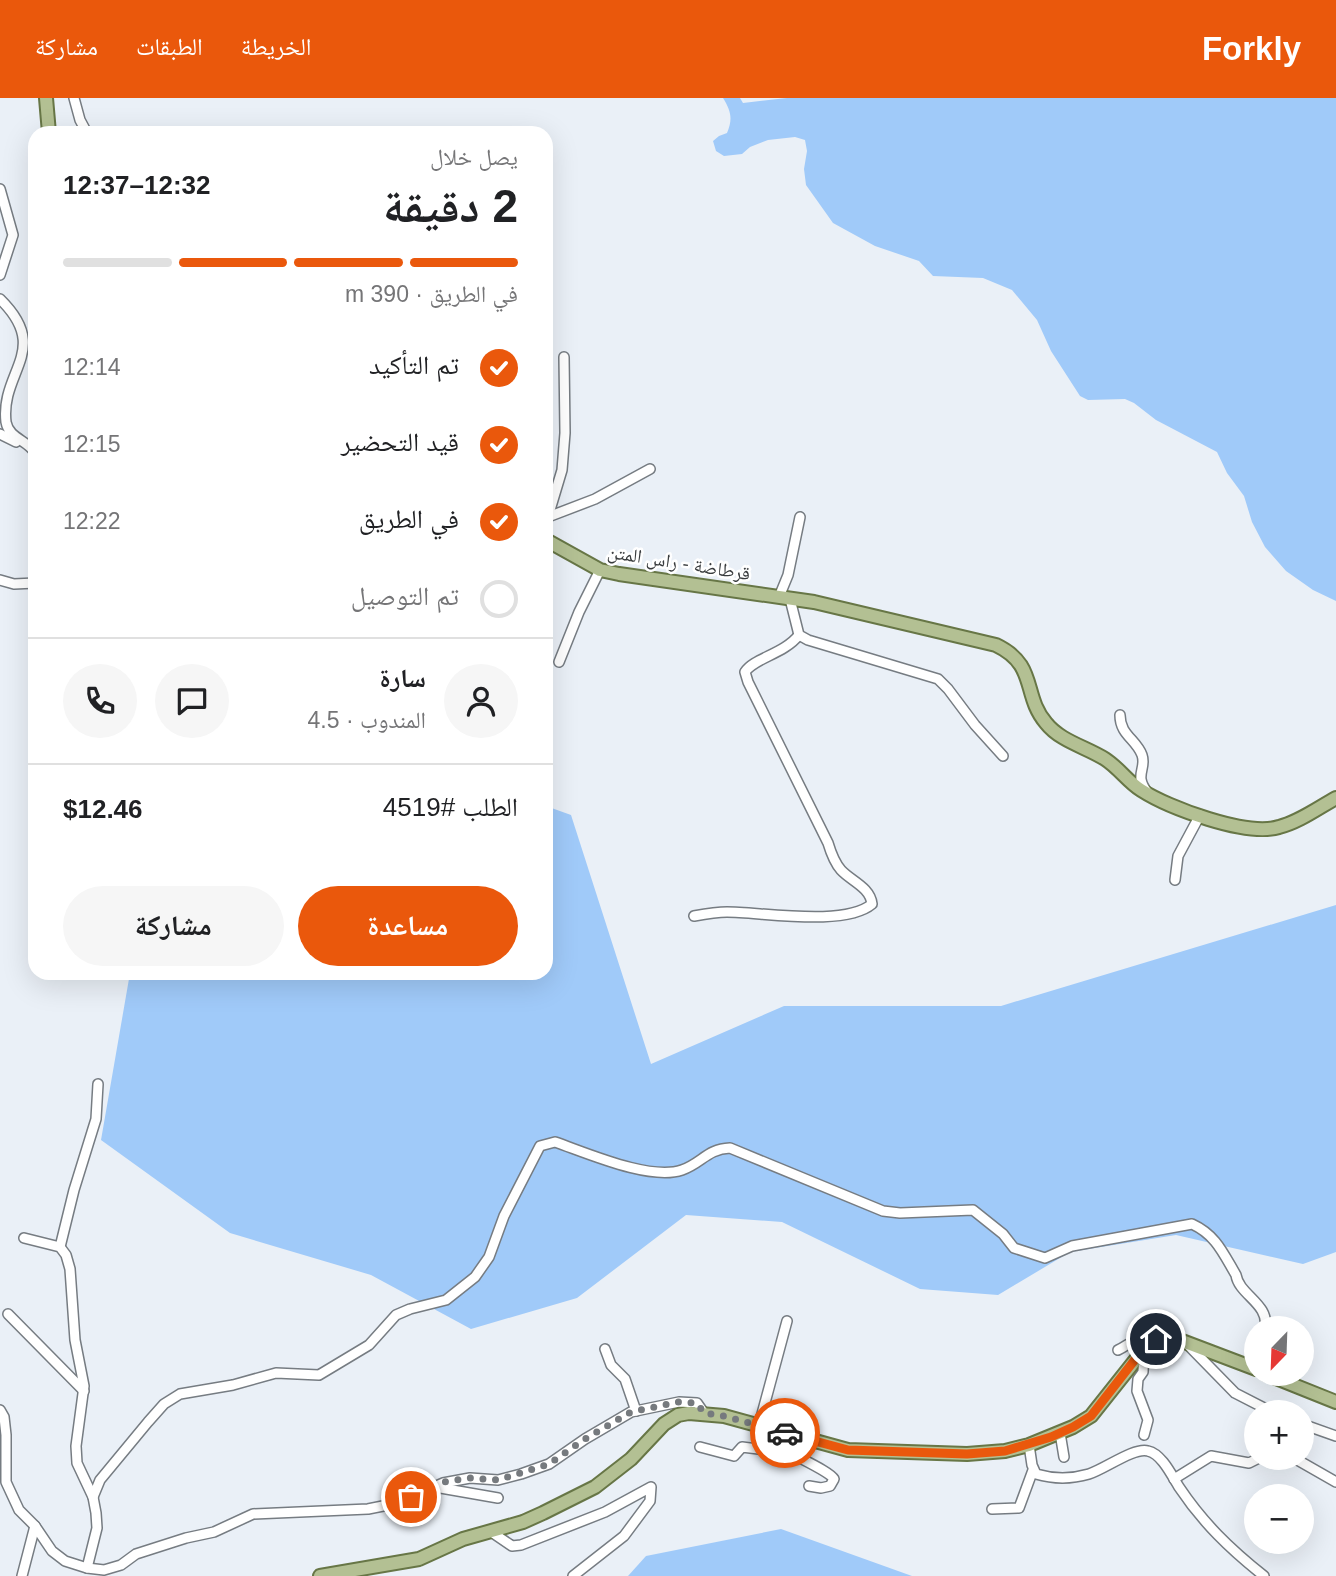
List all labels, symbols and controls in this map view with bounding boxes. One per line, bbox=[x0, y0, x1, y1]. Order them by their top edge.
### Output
text: Forkly bbox=[1202, 30, 1301, 67]
text: مشاركة bbox=[35, 33, 98, 60]
text: الطبقات bbox=[136, 33, 203, 60]
text: الخريطة bbox=[241, 33, 311, 60]
text: يصل خلال bbox=[430, 144, 518, 170]
text: 12:32–12:37 bbox=[63, 170, 210, 200]
text: 2 دقيقة bbox=[383, 180, 518, 232]
text: في الطريق · 390 m bbox=[345, 281, 518, 307]
icon: check bbox=[480, 349, 518, 387]
text: تم التأكيد bbox=[369, 350, 459, 380]
text: 12:14 bbox=[63, 354, 121, 380]
icon: check bbox=[480, 426, 518, 464]
text: قيد التحضير bbox=[341, 427, 459, 457]
text: 12:15 bbox=[63, 431, 121, 457]
icon: check bbox=[480, 503, 518, 541]
text: في الطريق bbox=[359, 504, 459, 534]
text: 12:22 bbox=[63, 508, 121, 534]
street label: قرطاضة - راس المتن bbox=[606, 541, 752, 585]
text: تم التوصيل bbox=[351, 581, 459, 611]
text: سارة bbox=[379, 663, 426, 693]
button: phone bbox=[63, 664, 137, 738]
button: chat bbox=[155, 664, 229, 738]
button: person bbox=[444, 664, 518, 738]
text: المندوب · 4.5 bbox=[308, 707, 426, 733]
text: الطلب #4519 bbox=[383, 792, 518, 822]
text: $12.46 bbox=[63, 794, 143, 824]
button: مشاركة bbox=[63, 886, 284, 966]
button: مساعدة bbox=[298, 886, 518, 966]
pin bbox=[1126, 1309, 1186, 1369]
north arrow bbox=[1244, 1316, 1314, 1386]
map controls bbox=[1244, 1316, 1314, 1554]
icon: home bbox=[1137, 1320, 1175, 1358]
courier bbox=[750, 1398, 820, 1468]
button: + bbox=[1244, 1400, 1314, 1470]
icon: car bbox=[766, 1414, 804, 1452]
pin bbox=[381, 1467, 441, 1527]
icon: bag bbox=[392, 1478, 430, 1516]
button: − bbox=[1244, 1484, 1314, 1554]

